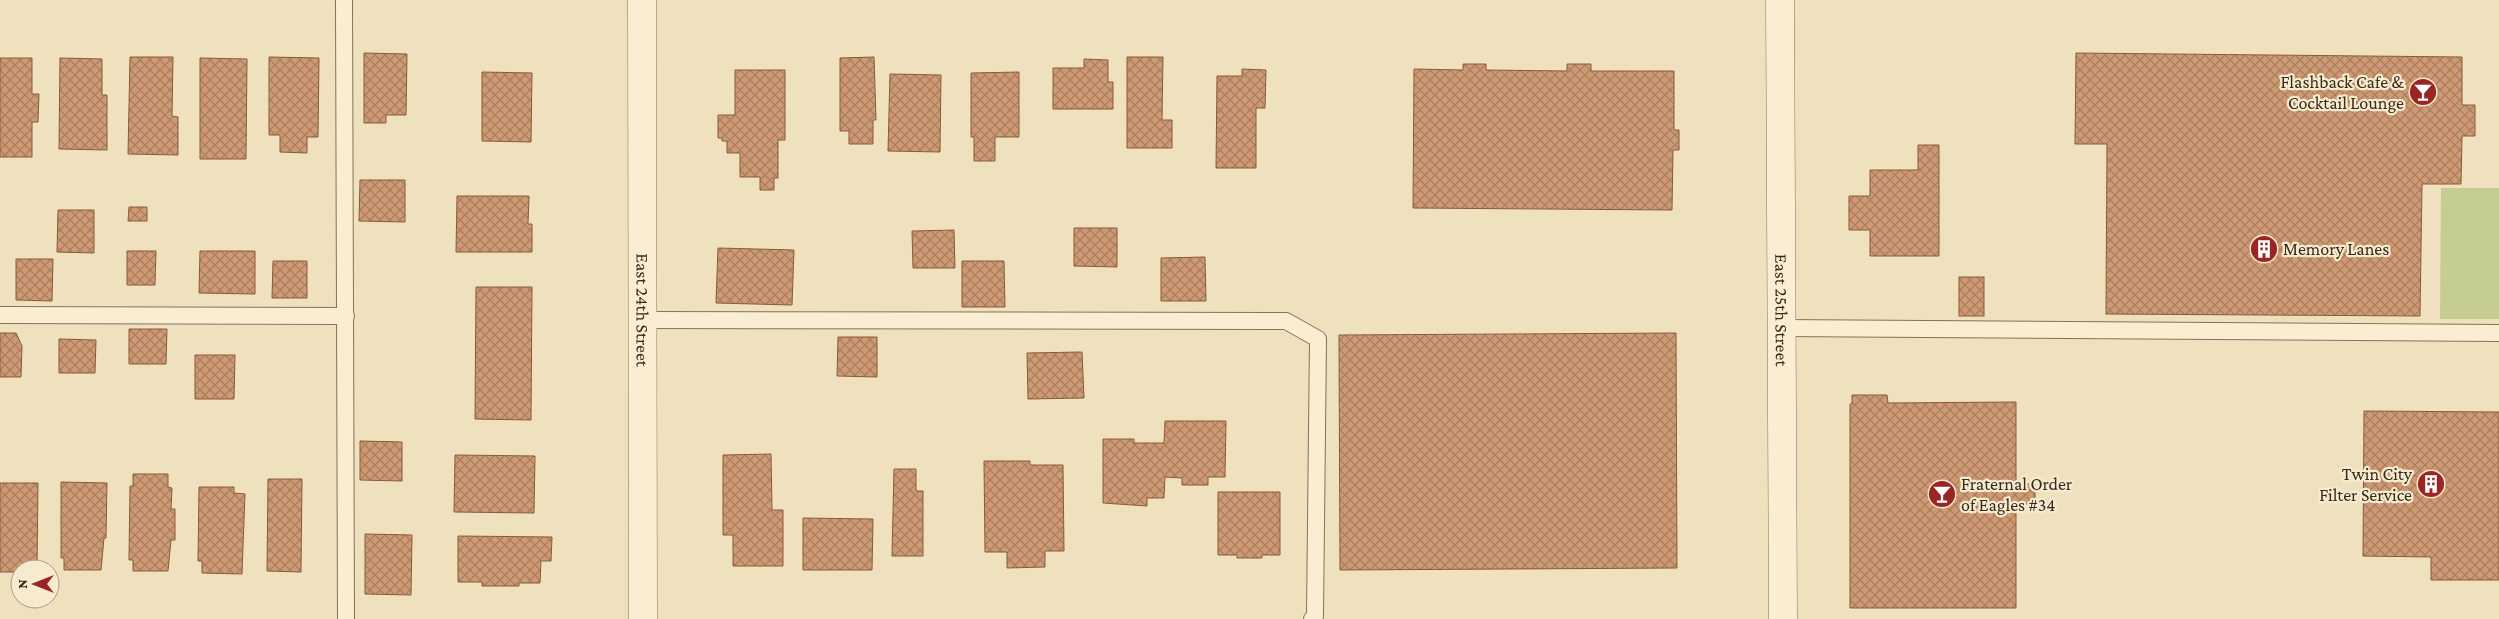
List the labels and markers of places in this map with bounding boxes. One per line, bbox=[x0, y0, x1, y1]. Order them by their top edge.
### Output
place label: Flashback Cafe & Cocktail Lounge bbox=[2280, 72, 2404, 113]
bar icon: Flashback Cafe & Cocktail Lounge bbox=[2408, 77, 2438, 107]
building icon: Memory Lanes bbox=[2249, 234, 2279, 264]
place label: Memory Lanes bbox=[2283, 239, 2389, 259]
place label: Twin City Filter Service bbox=[2319, 464, 2413, 505]
building icon: Twin City Filter Service bbox=[2416, 469, 2446, 499]
place label: Fraternal Order of Eagles #34 bbox=[1961, 474, 2073, 515]
bar icon: Fraternal Order of Eagles #34 bbox=[1927, 479, 1957, 509]

